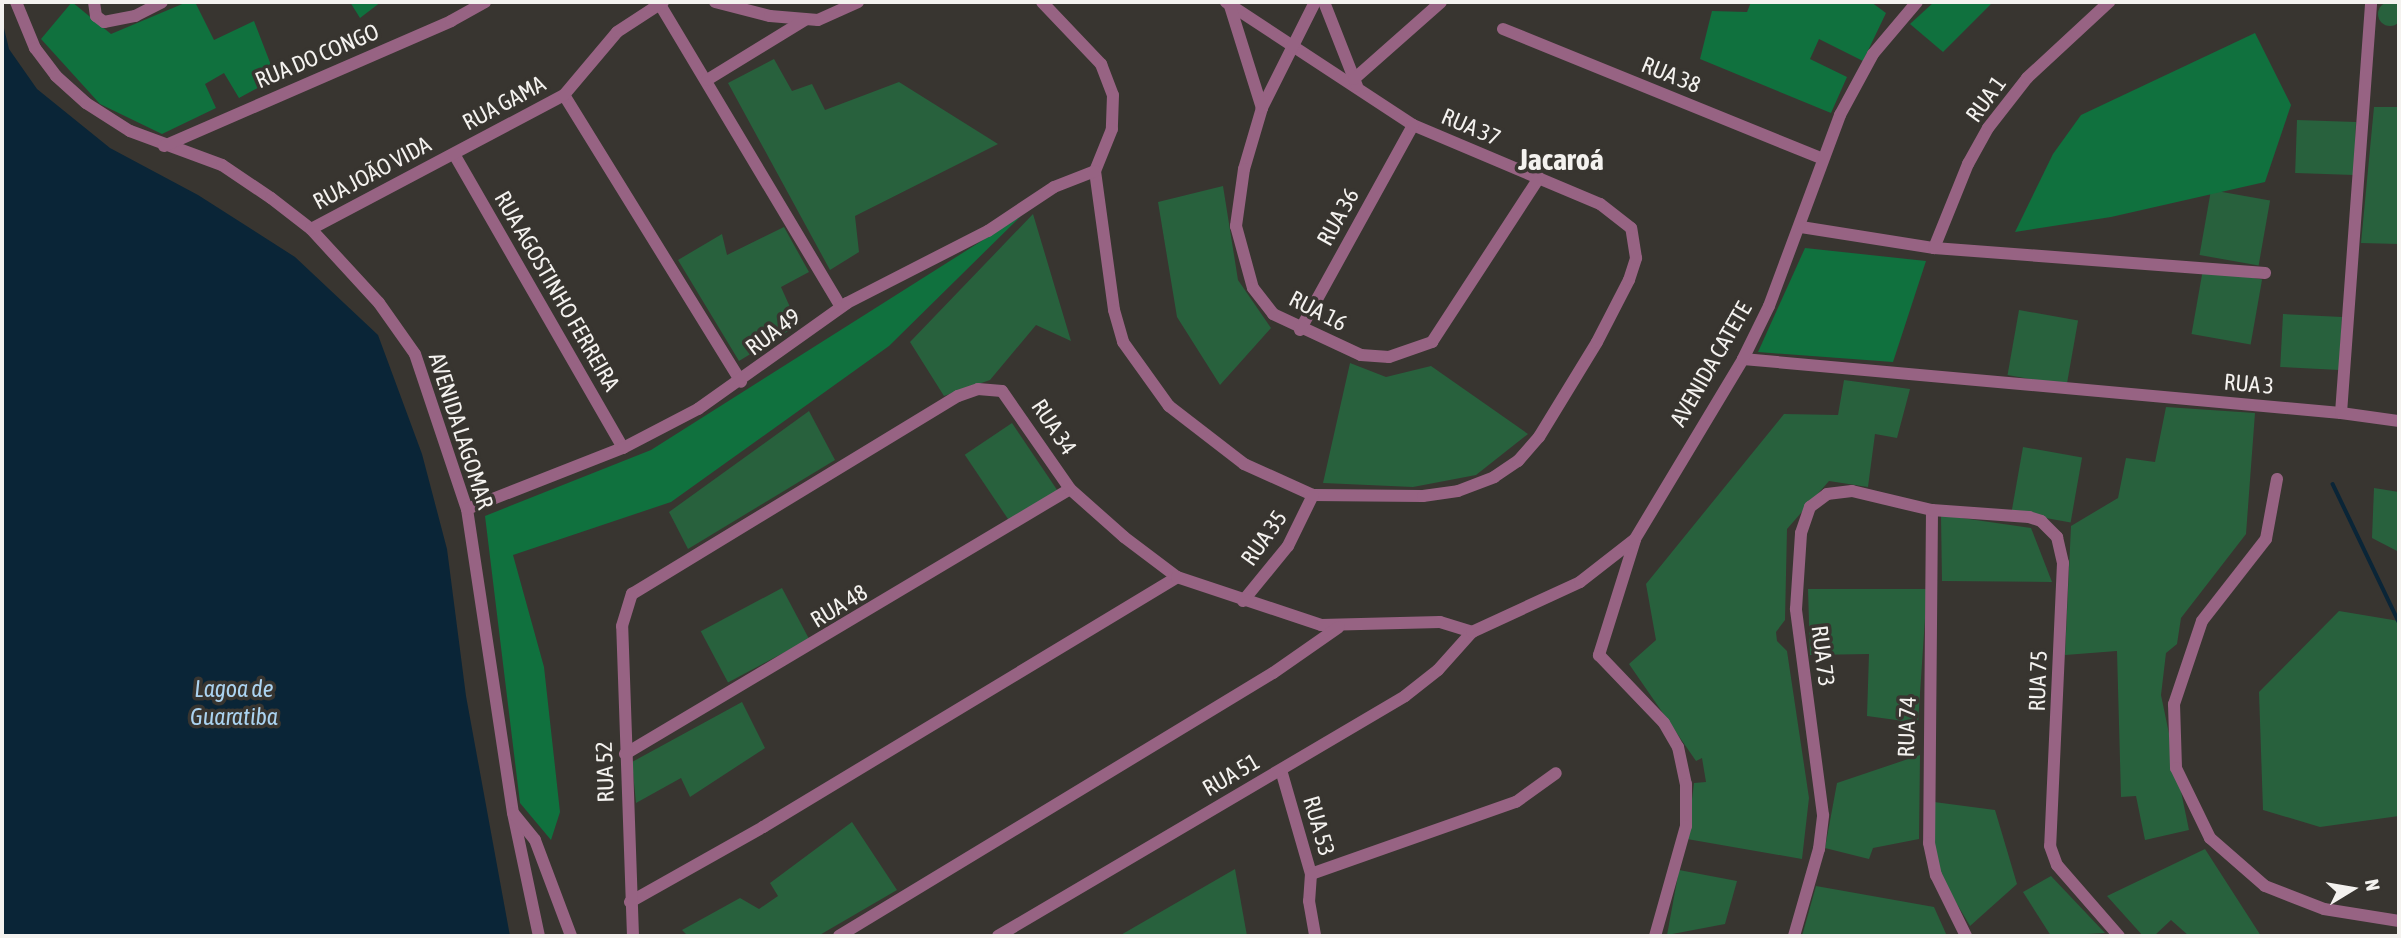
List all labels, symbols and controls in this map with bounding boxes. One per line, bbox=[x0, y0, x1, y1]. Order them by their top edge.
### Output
street label: RUA DO CONGO bbox=[251, 18, 383, 94]
street label: RUA 38 bbox=[1637, 51, 1705, 99]
street label: RUA GAMA bbox=[458, 70, 550, 136]
street label: RUA 1 bbox=[1960, 71, 2012, 127]
street label: RUA 37 bbox=[1437, 102, 1505, 152]
street label: RUA JOÃO VIDA bbox=[308, 130, 436, 216]
district label: Jacaroá bbox=[1518, 141, 1604, 177]
street label: RUA 36 bbox=[1311, 184, 1365, 250]
street label: RUA AGOSTINHO FERREIRA bbox=[489, 186, 625, 396]
street label: RUA 16 bbox=[1285, 285, 1351, 337]
street label: AVENIDA CATETE bbox=[1664, 297, 1758, 431]
street label: RUA 49 bbox=[740, 303, 806, 361]
street label: AVENIDA LAGOMAR bbox=[423, 349, 499, 513]
street label: RUA 3 bbox=[2223, 368, 2275, 400]
street label: RUA 34 bbox=[1025, 394, 1083, 460]
street label: RUA 35 bbox=[1235, 505, 1293, 571]
street label: RUA 48 bbox=[806, 578, 872, 634]
street label: RUA 73 bbox=[1806, 624, 1840, 688]
street label: RUA 75 bbox=[2023, 650, 2053, 712]
water label: Lagoa de Guaratiba bbox=[190, 675, 278, 731]
street label: RUA 74 bbox=[1892, 696, 1922, 758]
street label: RUA 52 bbox=[590, 741, 620, 803]
street label: RUA 51 bbox=[1198, 748, 1264, 802]
street label: RUA 53 bbox=[1297, 793, 1341, 859]
north arrow bbox=[2317, 854, 2387, 924]
text: N bbox=[2361, 877, 2384, 893]

